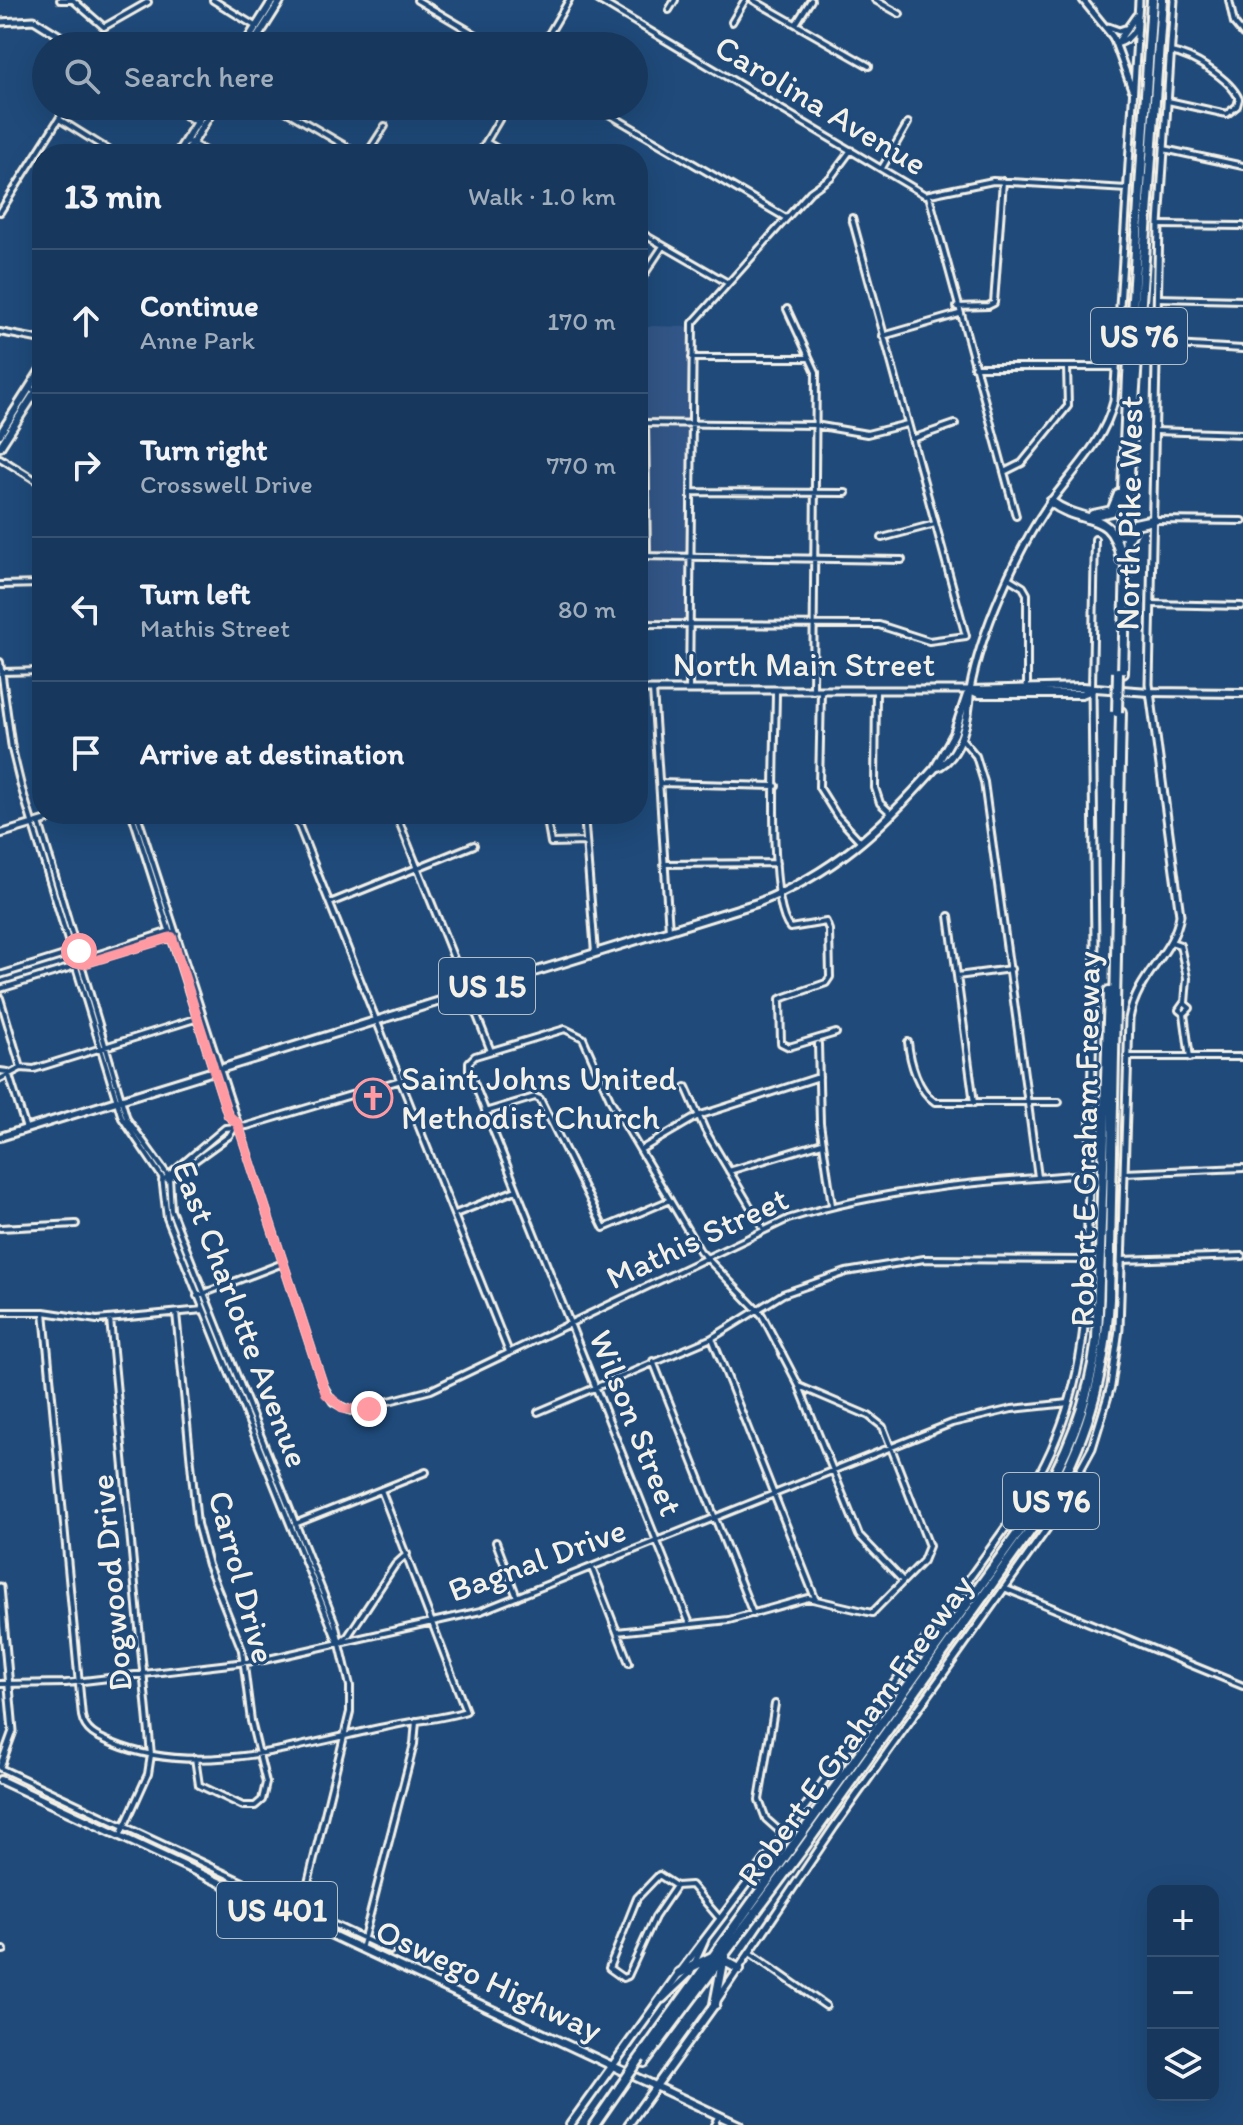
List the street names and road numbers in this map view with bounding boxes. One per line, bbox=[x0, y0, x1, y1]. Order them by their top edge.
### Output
street label: Carolina Avenue bbox=[708, 26, 934, 184]
road number: US 76 bbox=[1091, 308, 1187, 364]
street label: North Pike West bbox=[1106, 395, 1152, 631]
street label: North Main Street bbox=[673, 644, 935, 685]
street label: Robert E Graham Freeway bbox=[1061, 951, 1109, 1327]
road number: US 15 bbox=[439, 958, 535, 1014]
street label: East Charlotte Avenue bbox=[164, 1155, 318, 1473]
street label: Mathis Street bbox=[599, 1178, 795, 1298]
street label: Wilson Street bbox=[580, 1324, 692, 1522]
street label: Dogwood Drive bbox=[81, 1473, 141, 1693]
road number: US 76 bbox=[1003, 1473, 1099, 1529]
street label: Carrol Drive bbox=[199, 1486, 285, 1668]
street label: Bagnal Drive bbox=[443, 1509, 631, 1611]
street label: Robert E Graham Freeway bbox=[728, 1566, 982, 1894]
road number: US 401 bbox=[217, 1882, 337, 1938]
street label: Oswego Highway bbox=[369, 1910, 609, 2050]

